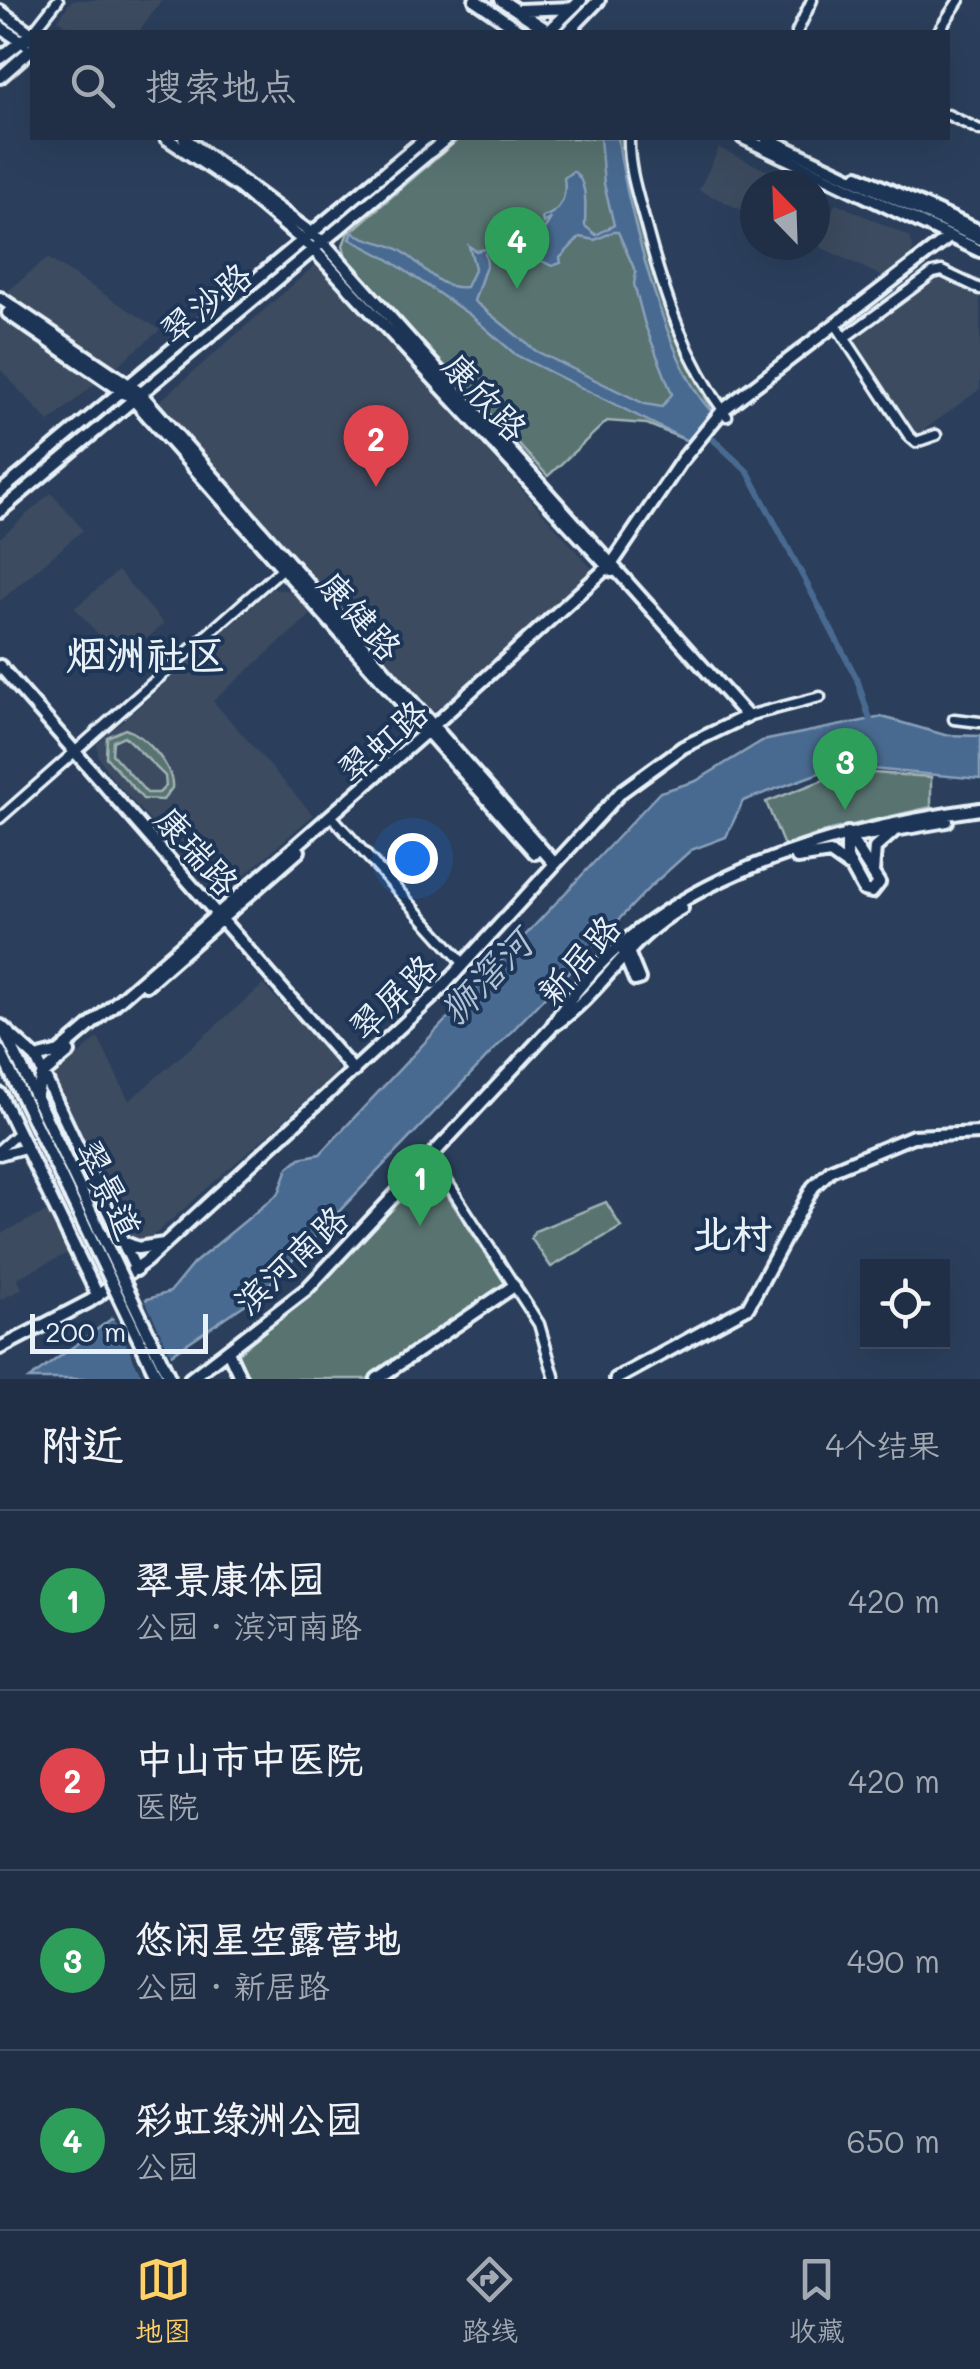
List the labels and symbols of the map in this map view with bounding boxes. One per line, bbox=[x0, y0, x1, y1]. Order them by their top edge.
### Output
north arrow bbox=[740, 170, 830, 260]
pin: 4 bbox=[484, 206, 550, 289]
street label: 翠沙路 bbox=[150, 251, 260, 353]
street label: 康欣路 bbox=[433, 342, 539, 450]
pin: 2 bbox=[344, 404, 408, 487]
street label: 康健路 bbox=[309, 561, 413, 669]
district label: 烟洲社区 bbox=[66, 627, 226, 679]
street label: 翠虹路 bbox=[327, 688, 437, 792]
pin: 3 bbox=[812, 728, 878, 810]
street label: 康瑞路 bbox=[146, 796, 250, 904]
your location bbox=[387, 833, 438, 884]
street label: 新居路 bbox=[526, 904, 630, 1014]
water label: 狮滘河 bbox=[427, 913, 547, 1034]
street label: 翠屏路 bbox=[338, 943, 446, 1049]
street label: 翠景道 bbox=[66, 1132, 154, 1246]
pin: 1 bbox=[388, 1144, 452, 1226]
street label: 滨河南路 bbox=[223, 1194, 357, 1324]
district label: 北村 bbox=[692, 1206, 772, 1258]
scale bar bbox=[30, 1309, 208, 1354]

